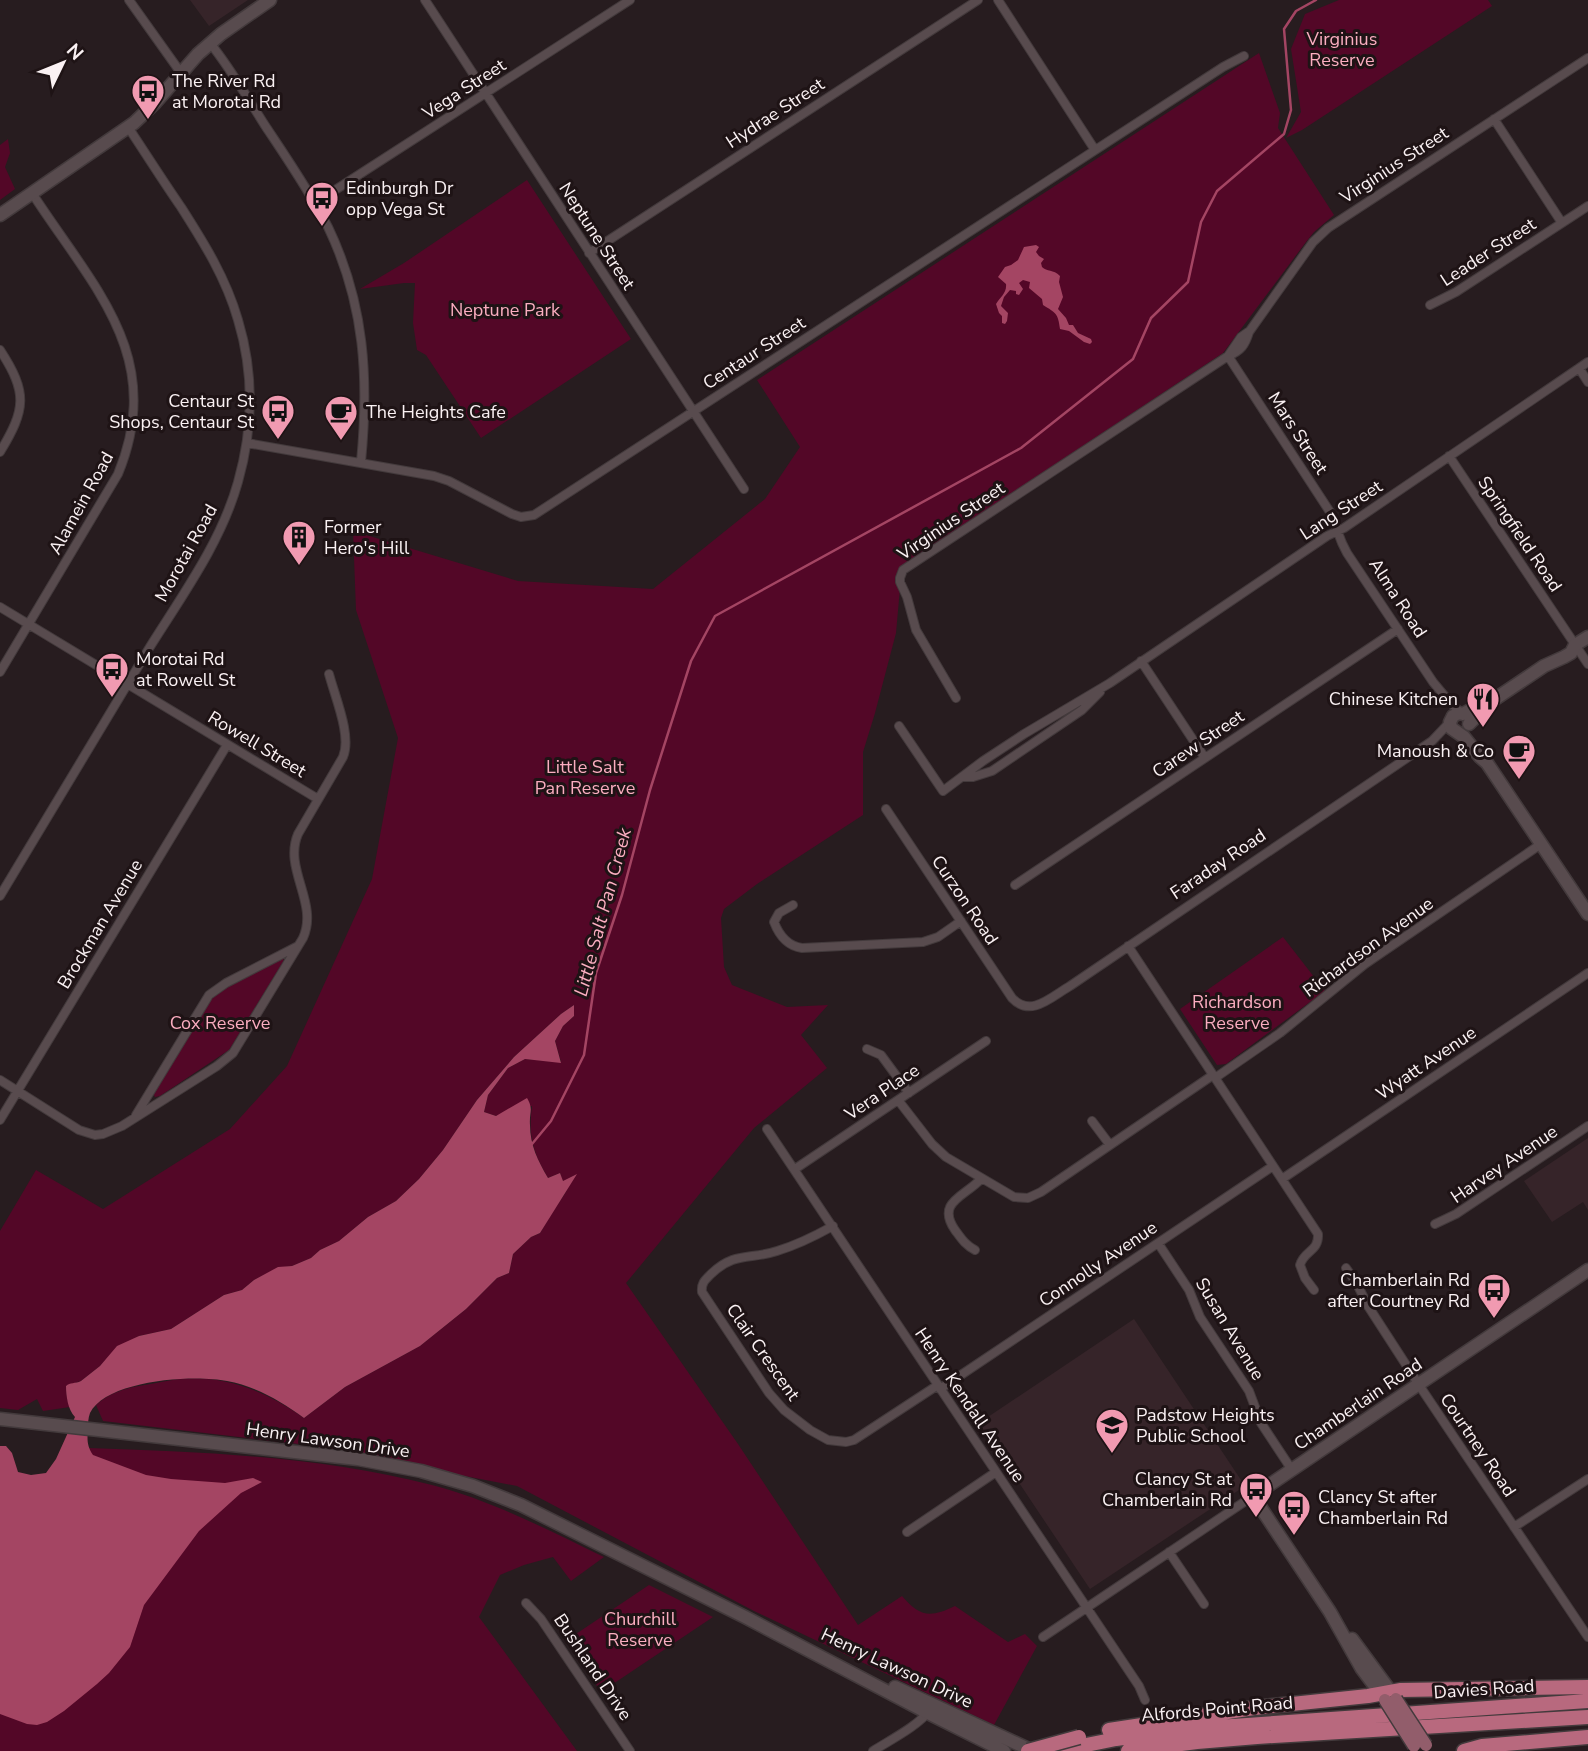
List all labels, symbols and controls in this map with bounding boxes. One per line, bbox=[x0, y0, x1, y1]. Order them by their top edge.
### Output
park label: Virginius Reserve bbox=[1306, 27, 1377, 72]
north arrow bbox=[28, 28, 98, 98]
text: N bbox=[60, 38, 89, 66]
street label: Vega Street bbox=[417, 53, 511, 125]
place label: The River Rd at Morotai Rd bbox=[172, 69, 281, 114]
bus stop icon: The River Rd at Morotai Rd bbox=[129, 72, 167, 121]
street label: Hydrae Street bbox=[721, 72, 829, 154]
street label: Virginius Street bbox=[1334, 121, 1453, 210]
place label: Edinburgh Dr opp Vega St bbox=[346, 176, 454, 221]
street label: Neptune Street bbox=[553, 178, 641, 295]
bus stop icon: Edinburgh Dr opp Vega St bbox=[303, 179, 341, 228]
street label: Leader Street bbox=[1436, 212, 1541, 292]
park label: Neptune Park bbox=[450, 298, 561, 322]
street label: Centaur Street bbox=[698, 311, 810, 395]
street label: Mars Street bbox=[1262, 387, 1334, 479]
place label: Centaur St Shops, Centaur St bbox=[109, 389, 255, 434]
bus stop icon: Centaur St Shops, Centaur St bbox=[259, 392, 297, 441]
cafe icon: The Heights Cafe bbox=[322, 393, 360, 442]
place label: The Heights Cafe bbox=[366, 400, 506, 424]
street label: Alamein Road bbox=[43, 447, 119, 559]
street label: Springfield Road bbox=[1472, 471, 1568, 597]
street label: Lang Street bbox=[1295, 474, 1387, 546]
street label: Virginius Street bbox=[892, 476, 1010, 566]
street label: Morotai Road bbox=[149, 500, 223, 606]
place label: Former Hero's Hill bbox=[324, 515, 410, 560]
building icon: Former Hero's Hill bbox=[280, 518, 318, 567]
street label: Alma Road bbox=[1363, 554, 1433, 642]
place label: Morotai Rd at Rowell St bbox=[136, 647, 236, 692]
bus stop icon: Morotai Rd at Rowell St bbox=[93, 650, 131, 699]
restaurant icon: Chinese Kitchen bbox=[1464, 680, 1502, 729]
place label: Chinese Kitchen bbox=[1329, 687, 1458, 711]
street label: Carew Street bbox=[1147, 704, 1249, 784]
street label: Rowell Street bbox=[203, 705, 311, 783]
cafe icon: Manoush & Co bbox=[1500, 732, 1538, 781]
place label: Manoush & Co bbox=[1377, 739, 1494, 763]
park label: Little Salt Pan Reserve bbox=[535, 755, 635, 800]
street label: Faraday Road bbox=[1165, 823, 1271, 905]
water label: Little Salt Pan Creek bbox=[568, 825, 638, 999]
street label: Curzon Road bbox=[926, 850, 1004, 950]
street label: Brockman Avenue bbox=[52, 855, 148, 993]
street label: Richardson Avenue bbox=[1298, 891, 1438, 1003]
park label: Richardson Reserve bbox=[1192, 990, 1282, 1035]
park label: Cox Reserve bbox=[170, 1011, 270, 1035]
street label: Wyatt Avenue bbox=[1371, 1021, 1481, 1105]
street label: Vera Place bbox=[839, 1058, 924, 1126]
street label: Harvey Avenue bbox=[1446, 1119, 1562, 1209]
street label: Connolly Avenue bbox=[1034, 1216, 1162, 1312]
place label: Chamberlain Rd after Courtney Rd bbox=[1327, 1268, 1470, 1313]
bus stop icon: Chamberlain Rd after Courtney Rd bbox=[1475, 1271, 1513, 1320]
street label: Susan Avenue bbox=[1190, 1273, 1270, 1385]
street label: Clair Crescent bbox=[721, 1299, 806, 1406]
street label: Henry Kendall Avenue bbox=[909, 1323, 1031, 1487]
street label: Chamberlain Road bbox=[1289, 1352, 1427, 1456]
street label: Courtney Road bbox=[1434, 1388, 1522, 1502]
place label: Padstow Heights Public School bbox=[1136, 1403, 1275, 1448]
school or university icon: Padstow Heights Public School bbox=[1093, 1406, 1131, 1455]
street label: Henry Lawson Drive bbox=[245, 1417, 411, 1463]
place label: Clancy St at Chamberlain Rd bbox=[1102, 1467, 1233, 1512]
bus stop icon: Clancy St at Chamberlain Rd bbox=[1237, 1470, 1275, 1519]
place label: Clancy St after Chamberlain Rd bbox=[1318, 1485, 1448, 1530]
bus stop icon: Clancy St after Chamberlain Rd bbox=[1275, 1488, 1313, 1537]
park label: Churchill Reserve bbox=[604, 1607, 677, 1652]
street label: Bushland Drive bbox=[548, 1609, 638, 1725]
street label: Henry Lawson Drive bbox=[817, 1622, 977, 1714]
street label: Davies Road bbox=[1433, 1674, 1535, 1704]
street label: Alfords Point Road bbox=[1140, 1690, 1294, 1728]

